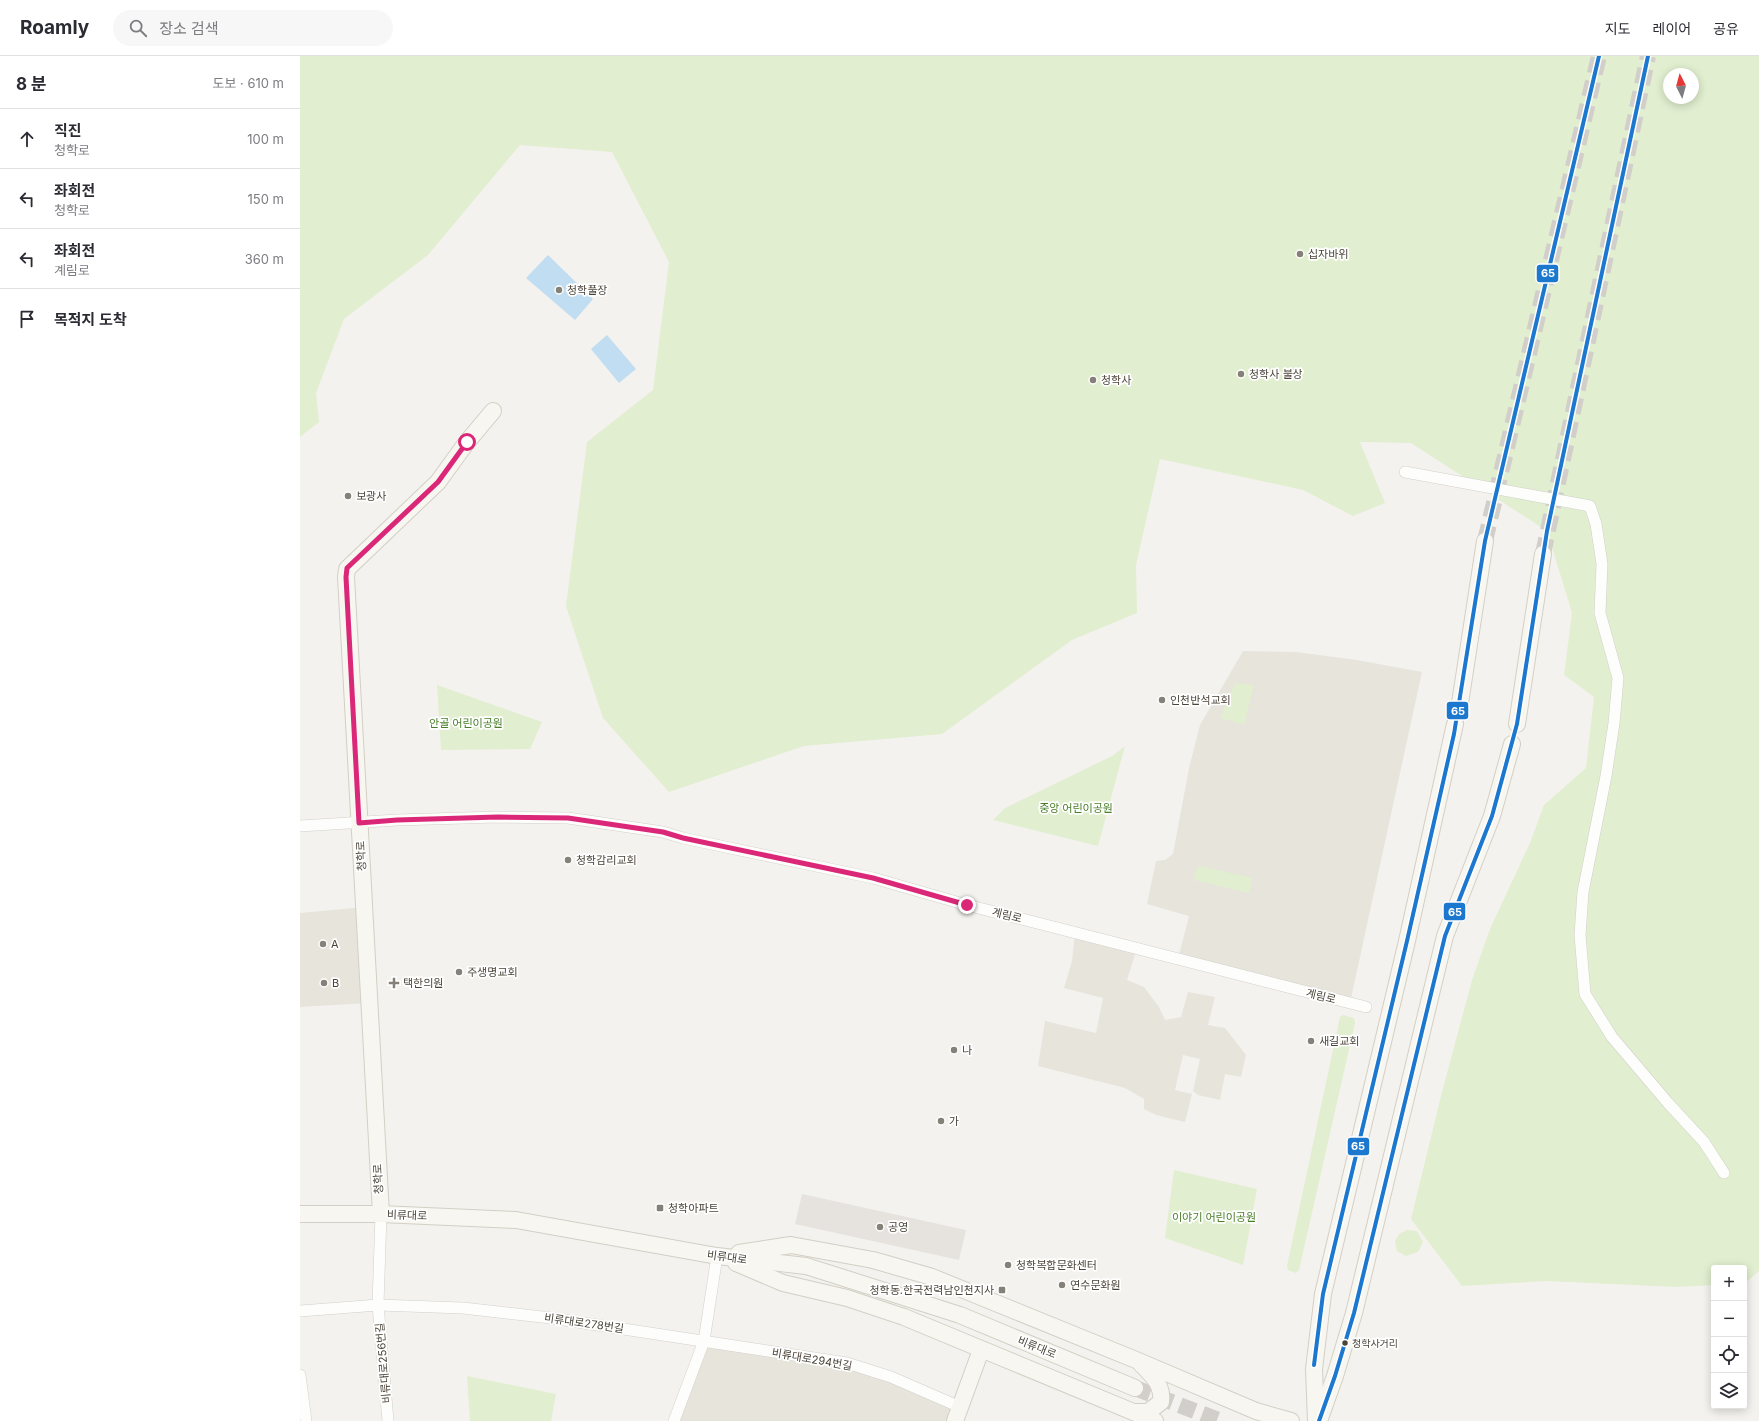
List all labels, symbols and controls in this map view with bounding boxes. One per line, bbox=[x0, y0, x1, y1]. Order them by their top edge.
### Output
search box bbox=[113, 10, 393, 46]
text: Roamly bbox=[20, 16, 89, 39]
icon: search bbox=[127, 17, 149, 39]
text: 장소 검색 bbox=[159, 19, 219, 38]
text: 지도 bbox=[1605, 20, 1631, 37]
text: 레이어 bbox=[1653, 20, 1691, 37]
text: 공유 bbox=[1713, 20, 1739, 37]
north arrow bbox=[1663, 68, 1699, 104]
text: 8 분 bbox=[16, 74, 47, 94]
text: 도보 · 610 m bbox=[212, 75, 284, 91]
text: 직진 bbox=[54, 121, 82, 140]
icon: ahead bbox=[16, 128, 38, 150]
text: 100 m bbox=[247, 131, 284, 147]
text: 청학로 bbox=[54, 142, 90, 158]
text: 좌회전 bbox=[54, 181, 95, 200]
icon: left bbox=[16, 188, 38, 210]
text: 150 m bbox=[248, 191, 284, 207]
text: 청학로 bbox=[54, 202, 90, 218]
text: 좌회전 bbox=[54, 241, 95, 260]
place label: 십자바위 bbox=[1308, 247, 1348, 261]
icon: left bbox=[16, 248, 38, 270]
marker: 십자바위 bbox=[1295, 249, 1305, 259]
text: 360 m bbox=[245, 251, 284, 267]
text: 계림로 bbox=[54, 262, 90, 278]
line badge: 65 bbox=[1536, 264, 1559, 283]
text: 65 bbox=[1541, 266, 1555, 280]
place label: 청학풀장 bbox=[567, 283, 607, 297]
marker: 청학풀장 bbox=[554, 285, 564, 295]
icon: arrive bbox=[16, 308, 38, 330]
text: 목적지 도착 bbox=[54, 310, 127, 329]
place label: 청학사 불상 bbox=[1249, 367, 1303, 381]
marker: 청학사 불상 bbox=[1236, 369, 1246, 379]
place label: 청학사 bbox=[1101, 373, 1131, 387]
marker: 청학사 bbox=[1088, 375, 1098, 385]
route start bbox=[458, 433, 476, 451]
place label: 보광사 bbox=[356, 489, 386, 503]
marker: 보광사 bbox=[343, 491, 353, 501]
place label: 인천반석교회 bbox=[1170, 693, 1231, 707]
marker: 인천반석교회 bbox=[1157, 695, 1167, 705]
line badge: 65 bbox=[1446, 701, 1469, 720]
text: 65 bbox=[1451, 704, 1465, 718]
park label: 안골 어린이공원 bbox=[429, 716, 503, 730]
park label: 중앙 어린이공원 bbox=[1039, 801, 1113, 815]
street label: 청학로 bbox=[353, 840, 369, 872]
place label: 청학감리교회 bbox=[576, 853, 637, 867]
marker: 청학감리교회 bbox=[563, 855, 573, 865]
route end bbox=[958, 896, 976, 914]
line badge: 65 bbox=[1443, 902, 1466, 921]
street label: 계림로 bbox=[991, 905, 1023, 925]
text: 65 bbox=[1448, 905, 1462, 919]
place label: A bbox=[331, 937, 339, 951]
marker: A bbox=[318, 939, 328, 949]
place label: 주생명교회 bbox=[467, 965, 518, 979]
marker: 주생명교회 bbox=[454, 967, 464, 977]
place label: B bbox=[332, 976, 339, 990]
place label: 택한의원 bbox=[403, 976, 443, 990]
marker: 택한의원 bbox=[388, 977, 400, 989]
marker: B bbox=[319, 978, 329, 988]
street label: 계림로 bbox=[1305, 986, 1337, 1006]
place label: 새길교회 bbox=[1319, 1034, 1359, 1048]
marker: 새길교회 bbox=[1306, 1036, 1316, 1046]
place label: 나 bbox=[962, 1043, 972, 1057]
marker: 나 bbox=[949, 1045, 959, 1055]
place label: 가 bbox=[949, 1114, 959, 1128]
marker: 가 bbox=[936, 1116, 946, 1126]
line badge: 65 bbox=[1347, 1137, 1370, 1156]
text: 65 bbox=[1351, 1139, 1365, 1153]
street label: 청학로 bbox=[370, 1163, 386, 1195]
place label: 청학아파트 bbox=[668, 1201, 719, 1215]
marker: 청학아파트 bbox=[655, 1203, 665, 1213]
street label: 비류대로 bbox=[387, 1207, 427, 1223]
park label: 이야기 어린이공원 bbox=[1172, 1210, 1256, 1224]
place label: 공영 bbox=[888, 1220, 908, 1234]
marker: 공영 bbox=[875, 1222, 885, 1232]
street label: 비류대로 bbox=[706, 1247, 748, 1267]
place label: 청학복합문화센터 bbox=[1016, 1258, 1097, 1272]
marker: 청학복합문화센터 bbox=[1003, 1260, 1013, 1270]
map controls bbox=[1711, 1265, 1747, 1409]
button: + bbox=[1711, 1265, 1747, 1301]
place label: 연수문화원 bbox=[1070, 1278, 1121, 1292]
marker: 연수문화원 bbox=[1057, 1280, 1067, 1290]
place label: 청학동.한국전력남인천지사 bbox=[869, 1283, 994, 1297]
marker: 청학동.한국전력남인천지사 bbox=[997, 1285, 1007, 1295]
button: − bbox=[1711, 1301, 1747, 1337]
street label: 비류대로278번길 bbox=[543, 1310, 625, 1336]
street label: 비류대로256번길 bbox=[372, 1322, 394, 1404]
street label: 비류대로 bbox=[1016, 1333, 1058, 1361]
place label: 청학사거리 bbox=[1352, 1337, 1398, 1349]
button: locate bbox=[1711, 1337, 1747, 1373]
marker: 청학사거리 bbox=[1340, 1338, 1350, 1348]
street label: 비류대로294번길 bbox=[771, 1345, 853, 1373]
button: layers bbox=[1711, 1373, 1747, 1409]

